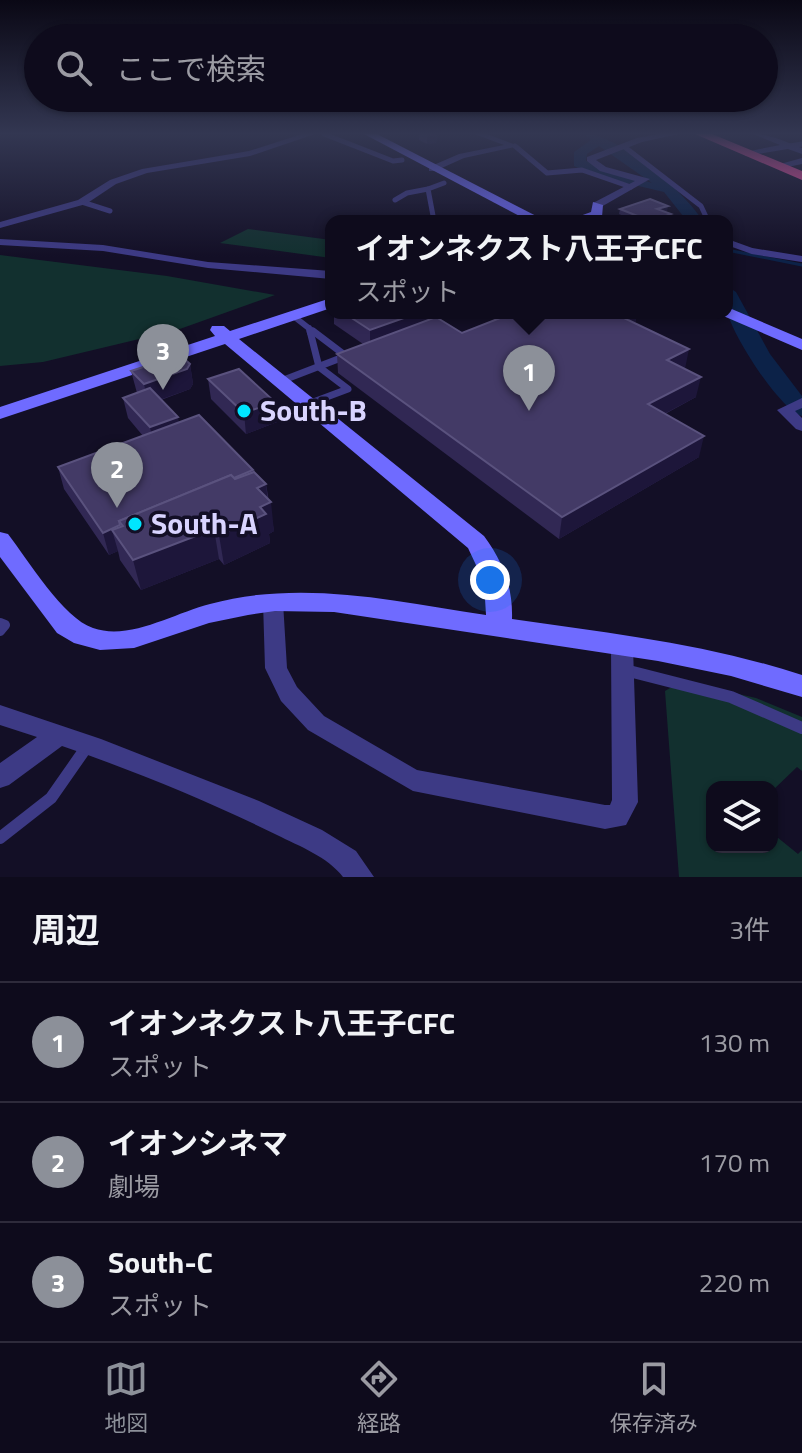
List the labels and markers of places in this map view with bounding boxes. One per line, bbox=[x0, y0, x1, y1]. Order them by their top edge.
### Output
pin: 3 bbox=[137, 324, 189, 390]
pin: 1 bbox=[503, 345, 555, 411]
place label: South-B bbox=[260, 387, 367, 433]
marker: South-B bbox=[235, 402, 253, 420]
pin: 2 bbox=[91, 442, 143, 508]
place label: South-A bbox=[151, 500, 258, 546]
marker: South-A bbox=[126, 515, 144, 533]

